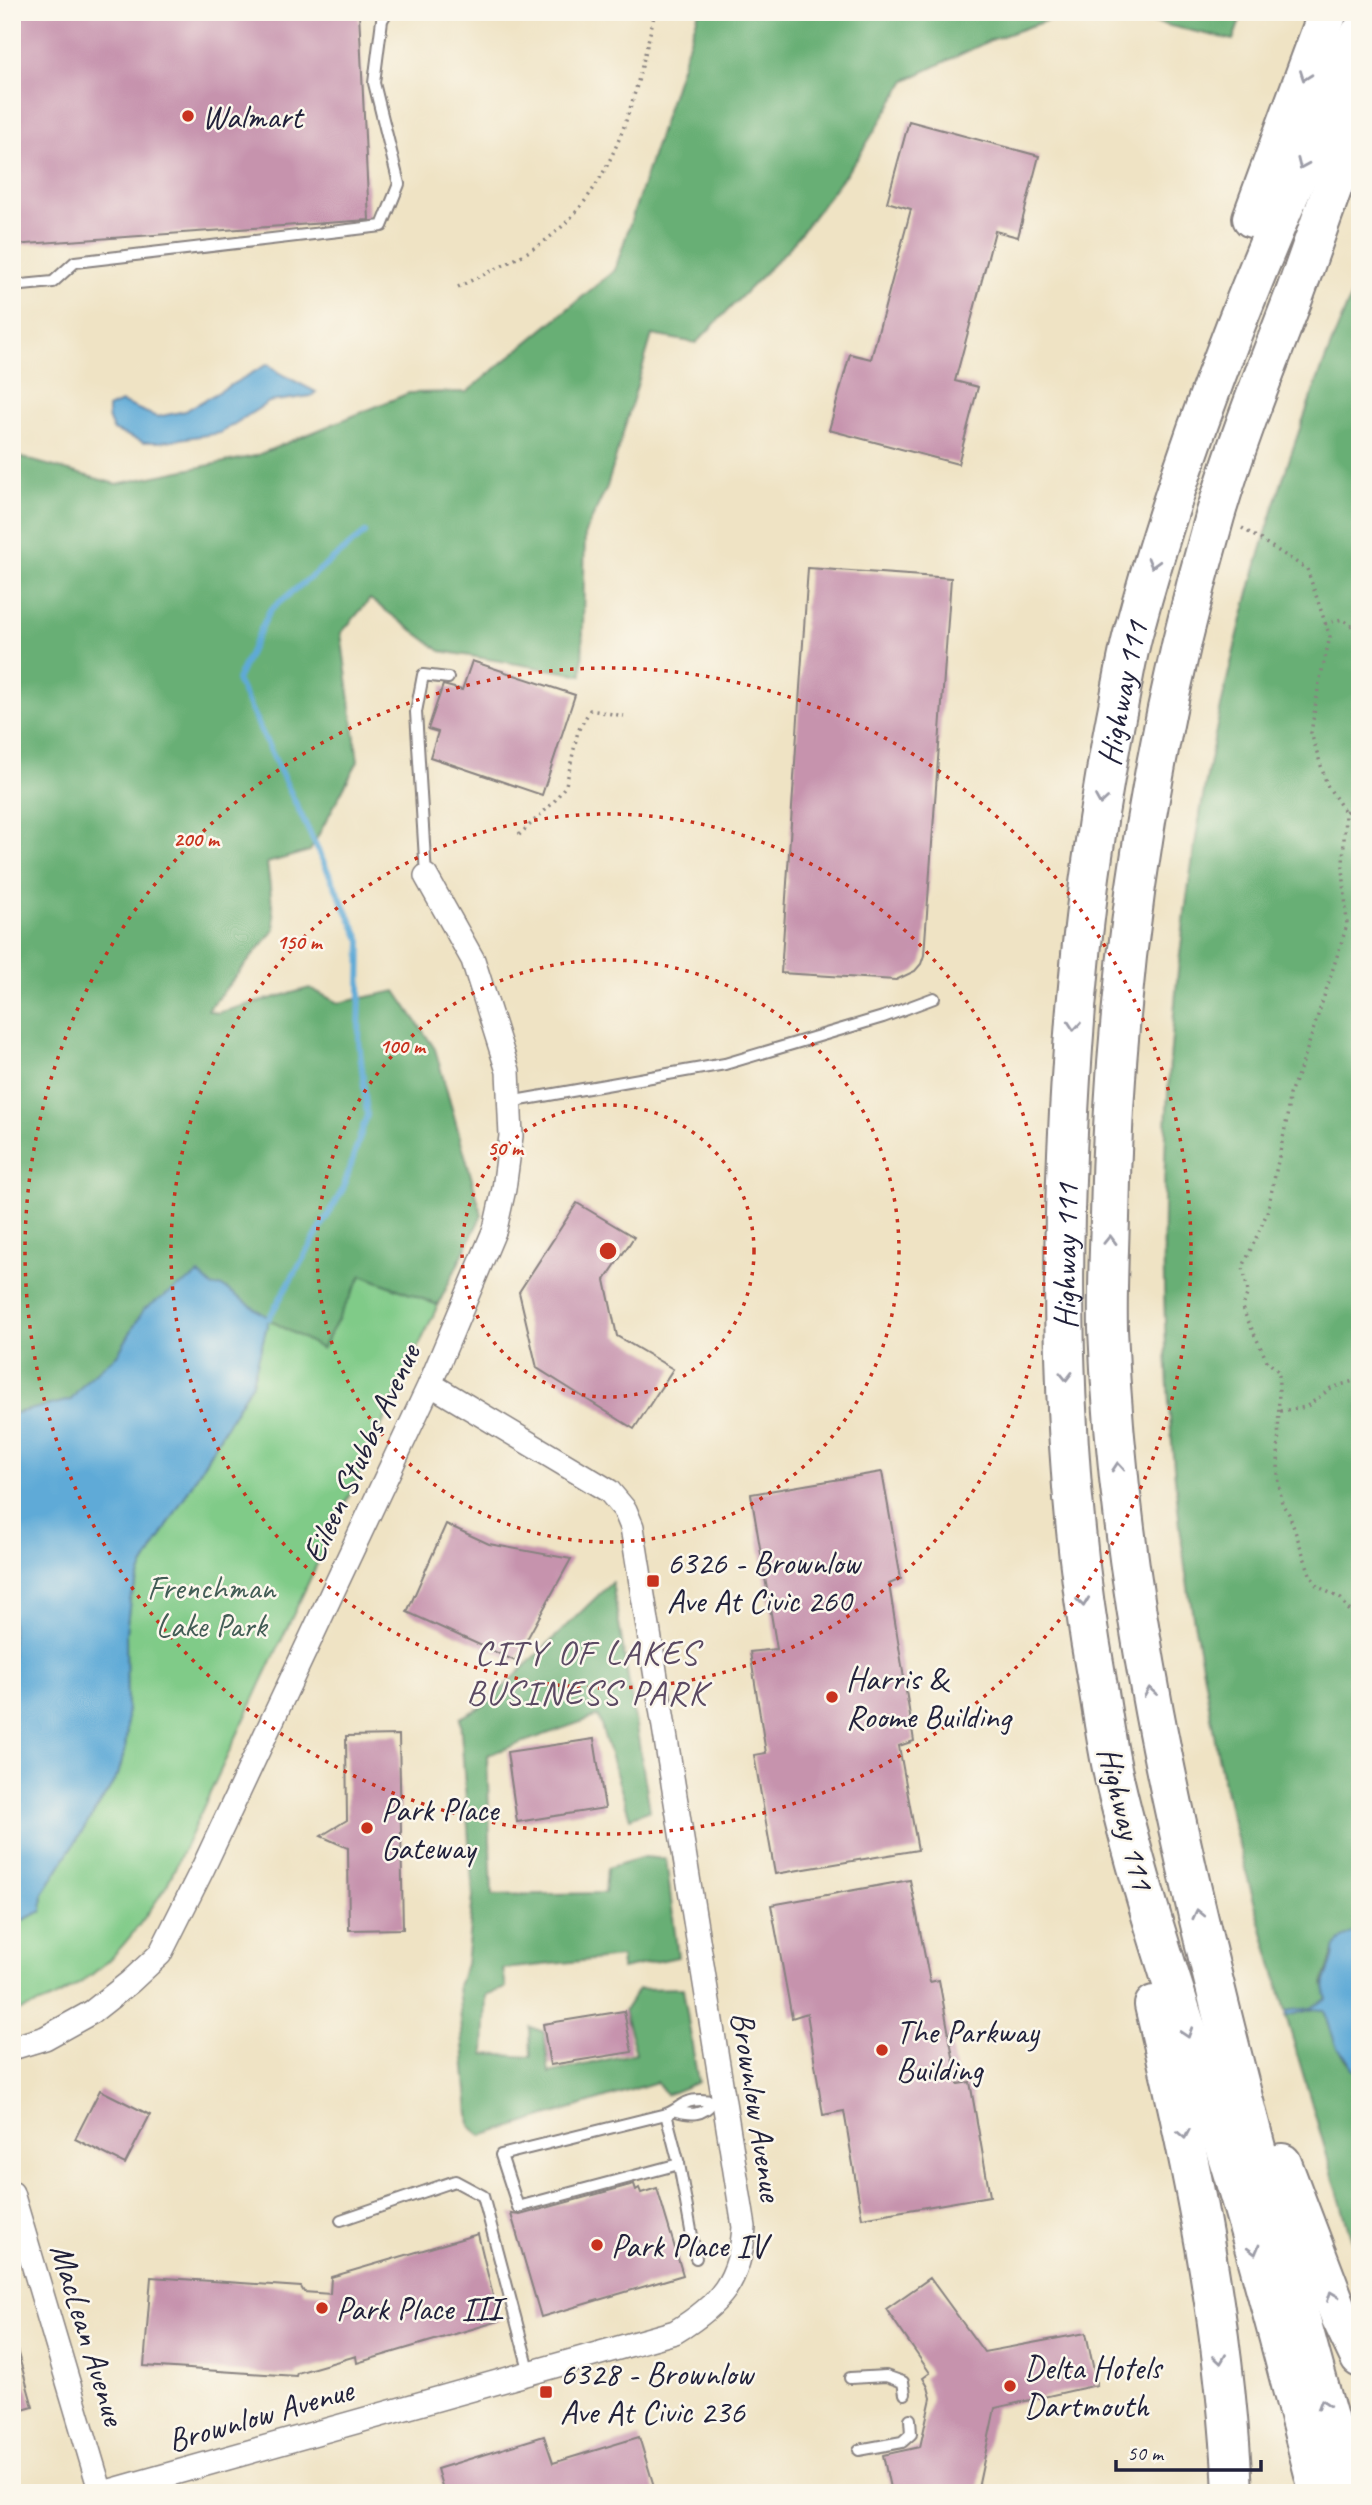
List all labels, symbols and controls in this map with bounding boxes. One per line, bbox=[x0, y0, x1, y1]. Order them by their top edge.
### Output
one-way arrow bbox=[1299, 70, 1313, 82]
place label: Walmart bbox=[202, 96, 305, 138]
marker: Walmart bbox=[180, 108, 196, 124]
one-way arrow bbox=[1296, 157, 1310, 169]
one-way arrow bbox=[1147, 557, 1161, 569]
street label: Highway 111 bbox=[1087, 615, 1158, 769]
one-way arrow bbox=[1094, 794, 1109, 806]
text: 200 m bbox=[173, 826, 221, 852]
text: 150 m bbox=[276, 929, 324, 955]
one-way arrow bbox=[1067, 1021, 1082, 1032]
text: 100 m bbox=[379, 1033, 427, 1059]
text: 50 m bbox=[487, 1135, 525, 1161]
street label: Highway 111 bbox=[1044, 1181, 1088, 1330]
one-way arrow bbox=[1102, 1234, 1118, 1244]
centre of rings bbox=[596, 1239, 620, 1263]
street label: Eileen Stubbs Avenue bbox=[292, 1335, 431, 1569]
one-way arrow bbox=[1058, 1370, 1073, 1381]
one-way arrow bbox=[1111, 1461, 1126, 1472]
place label: 6326 - Brownlow Ave At Civic 260 bbox=[667, 1542, 863, 1622]
park label: Frenchman Lake Park bbox=[147, 1567, 277, 1647]
marker: 6326 - Brownlow Ave At Civic 260 bbox=[645, 1573, 661, 1589]
one-way arrow bbox=[1076, 1596, 1091, 1608]
district label: CITY OF LAKES BUSINESS PARK bbox=[466, 1630, 712, 1715]
place label: Harris & Roome Building bbox=[846, 1658, 1013, 1738]
one-way arrow bbox=[1143, 1686, 1158, 1698]
marker: Harris & Roome Building bbox=[824, 1689, 840, 1705]
street label: Highway 111 bbox=[1088, 1742, 1165, 1896]
place label: Park Place Gateway bbox=[381, 1789, 500, 1869]
marker: Park Place Gateway bbox=[359, 1820, 375, 1836]
one-way arrow bbox=[1191, 1908, 1206, 1920]
street label: Brownlow Avenue bbox=[721, 2009, 793, 2206]
place label: The Parkway Building bbox=[896, 2011, 1041, 2091]
one-way arrow bbox=[1179, 2026, 1193, 2039]
marker: The Parkway Building bbox=[874, 2042, 890, 2058]
one-way arrow bbox=[1176, 2128, 1191, 2140]
place label: Park Place IV bbox=[611, 2225, 772, 2267]
marker: Park Place IV bbox=[589, 2237, 605, 2253]
street label: MacLean Avenue bbox=[41, 2239, 136, 2432]
one-way arrow bbox=[1246, 2244, 1260, 2256]
place label: Park Place III bbox=[336, 2288, 508, 2330]
one-way arrow bbox=[1326, 2290, 1340, 2302]
marker: Park Place III bbox=[314, 2300, 330, 2316]
place label: Delta Hotels Dartmouth bbox=[1024, 2347, 1164, 2427]
place label: 6328 - Brownlow Ave At Civic 236 bbox=[560, 2353, 756, 2433]
one-way arrow bbox=[1212, 2353, 1227, 2365]
street label: Brownlow Avenue bbox=[163, 2368, 360, 2461]
marker: Delta Hotels Dartmouth bbox=[1002, 2378, 1018, 2394]
marker: 6328 - Brownlow Ave At Civic 236 bbox=[538, 2384, 554, 2400]
one-way arrow bbox=[1317, 2398, 1332, 2410]
scale bar bbox=[1116, 2428, 1262, 2472]
text: 50 m bbox=[1127, 2440, 1165, 2466]

